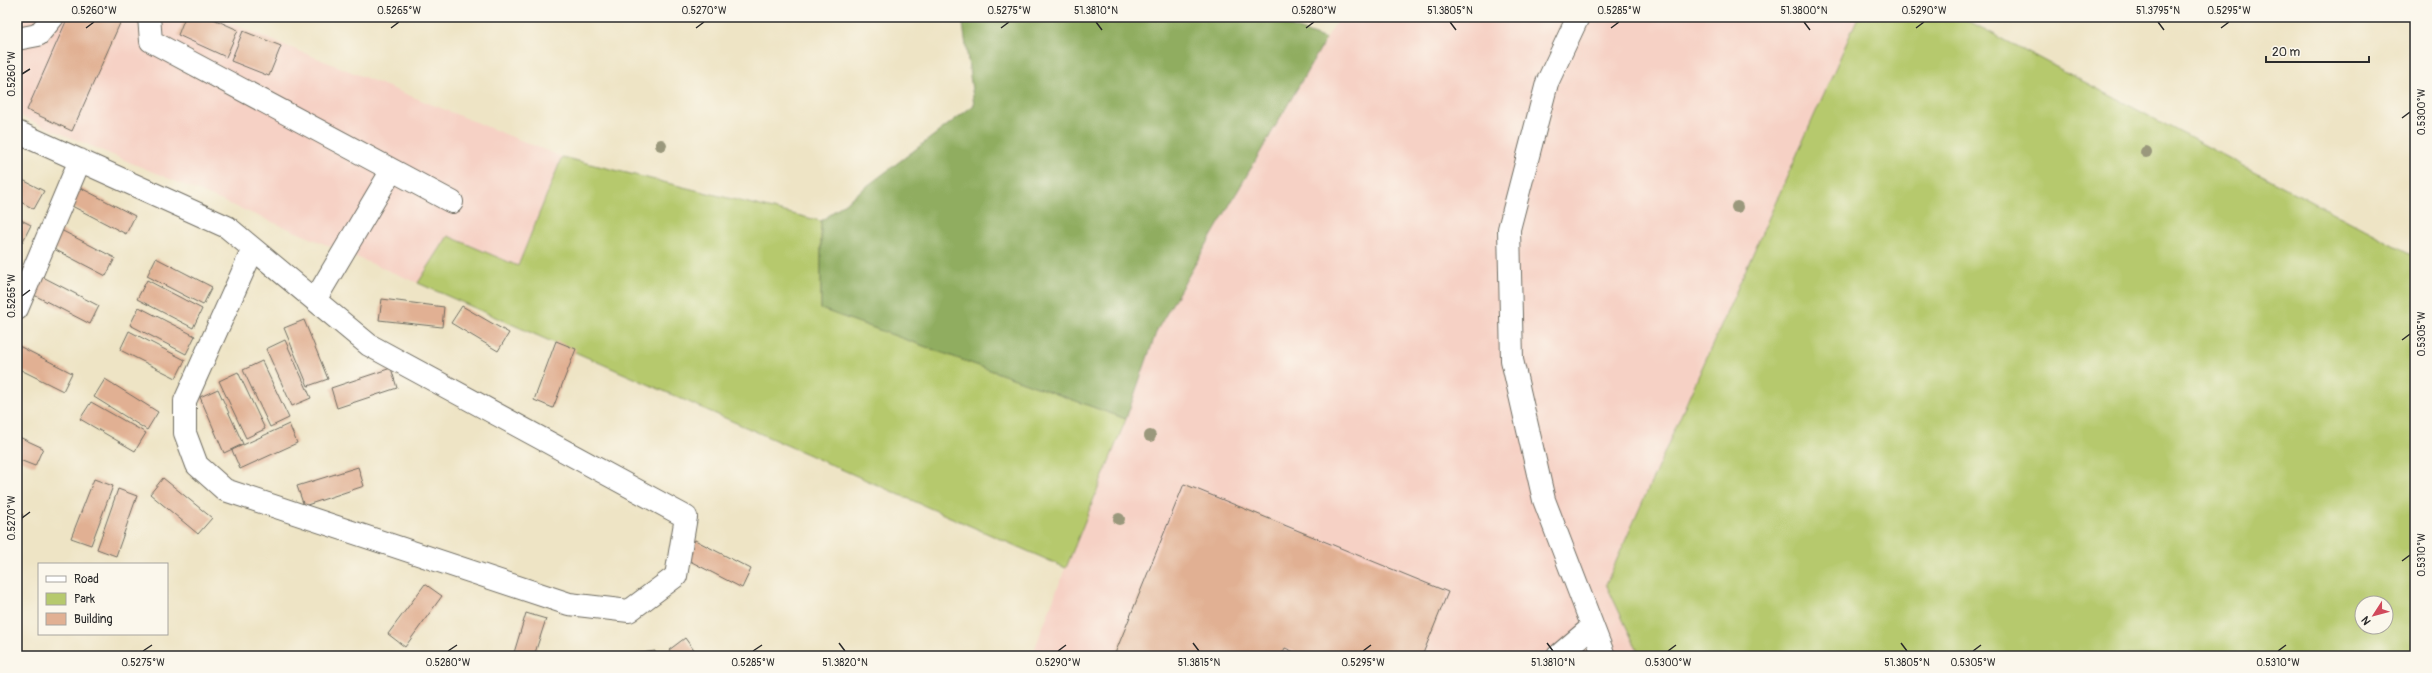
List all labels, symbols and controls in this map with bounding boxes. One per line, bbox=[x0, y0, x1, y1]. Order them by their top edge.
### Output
text: 0.5260°W bbox=[71, 5, 117, 17]
text: 0.5265°W bbox=[377, 5, 422, 17]
text: 0.5270°W bbox=[681, 5, 727, 17]
text: 0.5275°W bbox=[987, 5, 1031, 17]
text: 51.3810°N bbox=[1074, 5, 1118, 17]
text: 0.5280°W bbox=[1292, 5, 1337, 17]
text: 51.3805°N bbox=[1427, 5, 1473, 17]
text: 0.5285°W bbox=[1597, 5, 1641, 17]
text: 51.3800°N bbox=[1781, 5, 1828, 17]
text: 0.5290°W bbox=[1902, 5, 1947, 17]
text: 51.3795°N bbox=[2136, 5, 2180, 17]
text: 0.5295°W bbox=[2207, 5, 2251, 17]
scale bar bbox=[2266, 38, 2369, 64]
text: 20 m bbox=[2272, 45, 2301, 60]
text: 0.5260°W bbox=[6, 51, 18, 97]
text: 0.5300°W bbox=[2416, 88, 2428, 135]
text: 0.5265°W bbox=[6, 273, 18, 318]
text: 0.5305°W bbox=[2416, 311, 2428, 357]
text: 0.5270°W bbox=[6, 495, 18, 541]
text: 0.5310°W bbox=[2416, 533, 2428, 577]
legend bbox=[38, 563, 168, 635]
text: Road bbox=[74, 572, 99, 587]
text: Park bbox=[74, 592, 95, 607]
north arrow bbox=[2354, 595, 2394, 635]
text: Building bbox=[74, 612, 113, 627]
text: N bbox=[2359, 613, 2374, 627]
text: 0.5275°W bbox=[121, 657, 165, 669]
text: 0.5280°W bbox=[426, 657, 471, 669]
text: 0.5285°W bbox=[731, 657, 775, 669]
text: 51.3820°N bbox=[822, 657, 868, 669]
text: 0.5290°W bbox=[1036, 657, 1081, 669]
text: 51.3815°N bbox=[1178, 657, 1221, 669]
text: 0.5295°W bbox=[1341, 657, 1385, 669]
text: 51.3810°N bbox=[1531, 657, 1575, 669]
text: 0.5300°W bbox=[1645, 657, 1692, 669]
text: 51.3805°N bbox=[1884, 657, 1930, 669]
text: 0.5305°W bbox=[1950, 657, 1996, 669]
text: 0.5310°W bbox=[2256, 657, 2300, 669]

